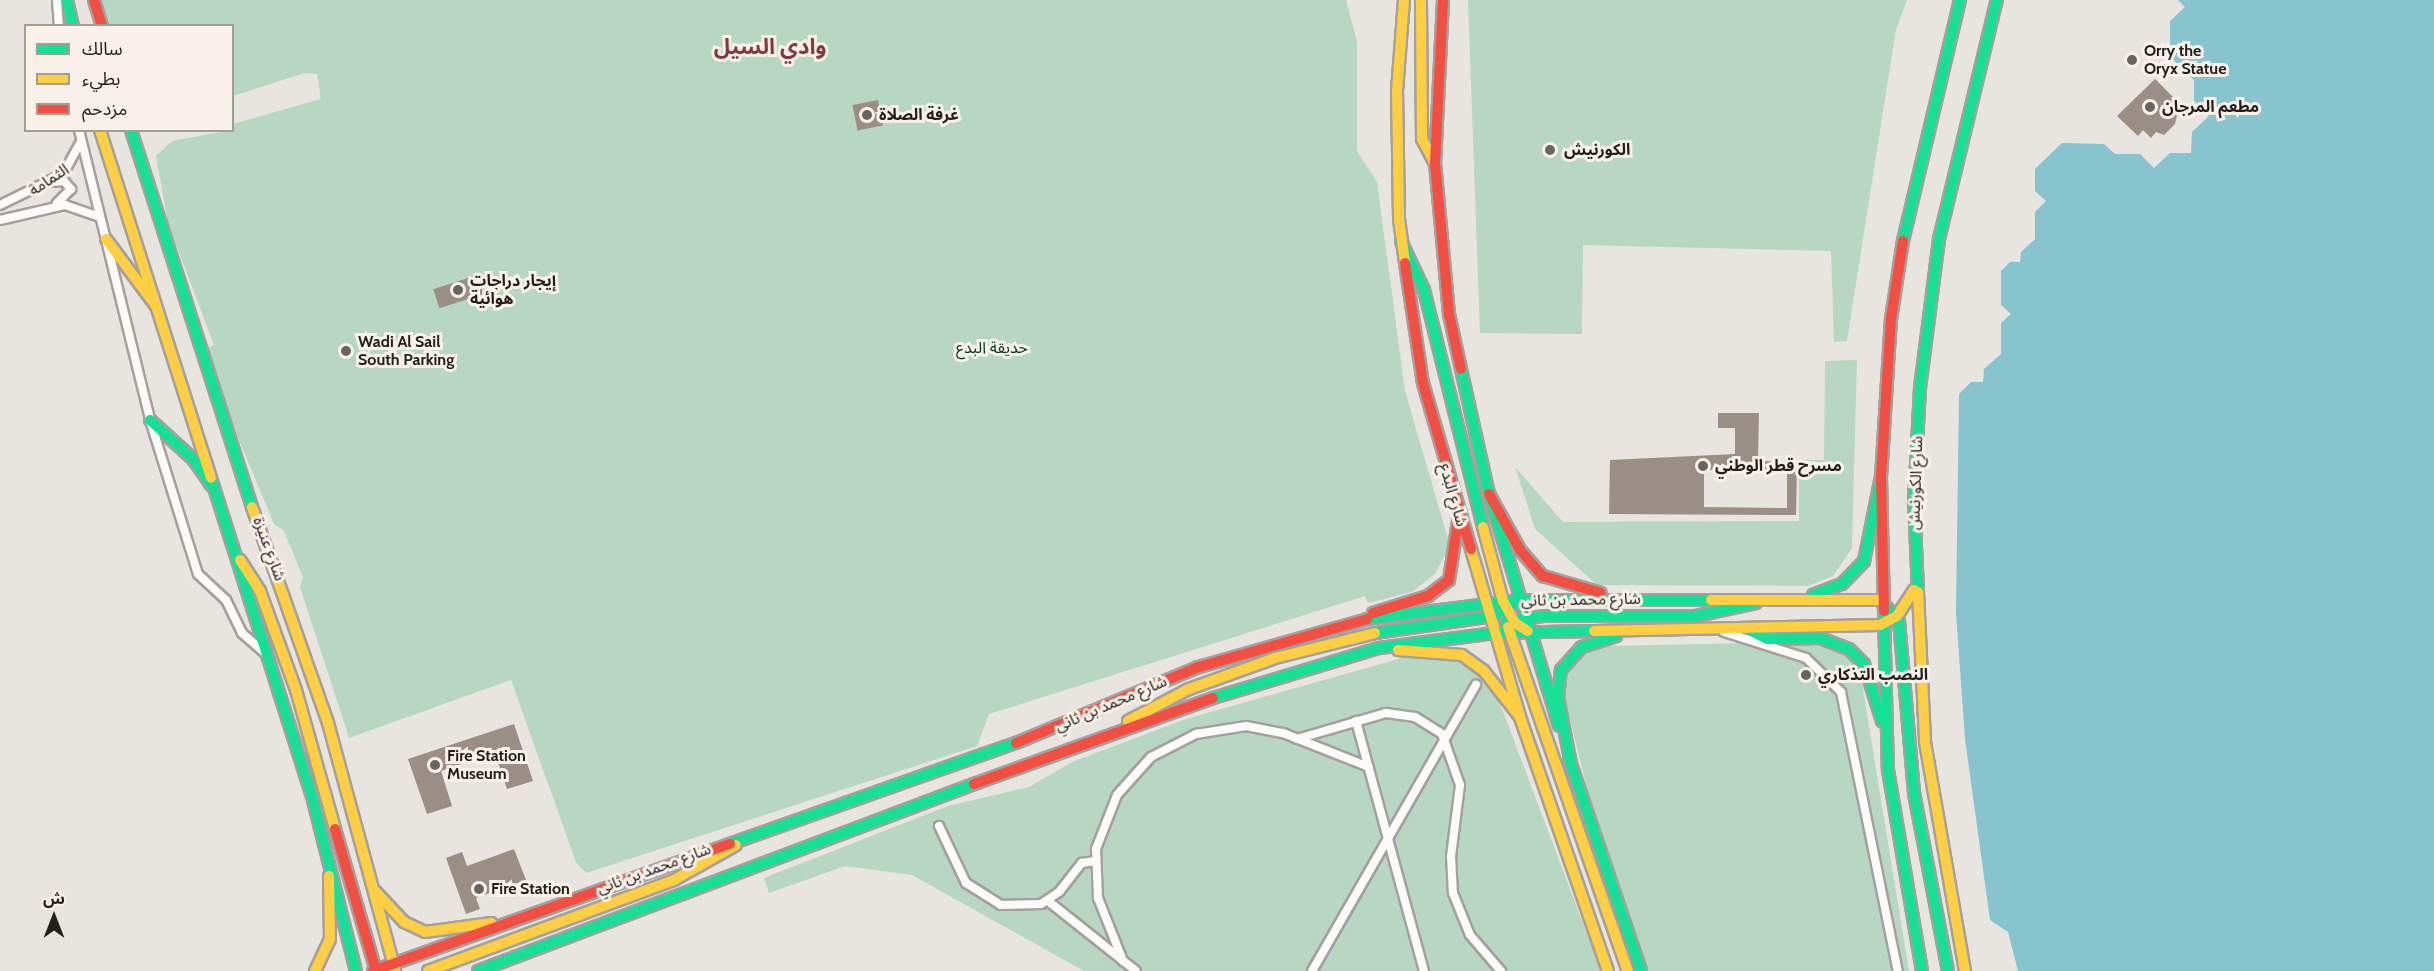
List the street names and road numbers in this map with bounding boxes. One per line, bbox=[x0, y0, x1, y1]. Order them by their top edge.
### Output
street label: الثمامة bbox=[25, 160, 73, 200]
street label: شارع الكورنيش bbox=[1905, 435, 1927, 531]
street label: شارع البدع bbox=[1435, 461, 1471, 529]
street label: شارع عنيزة bbox=[249, 514, 289, 584]
street label: شارع محمد بن ثاني bbox=[1521, 589, 1641, 611]
street label: شارع محمد بن ثاني bbox=[1052, 672, 1170, 736]
street label: شارع محمد بن ثاني bbox=[594, 839, 714, 899]

